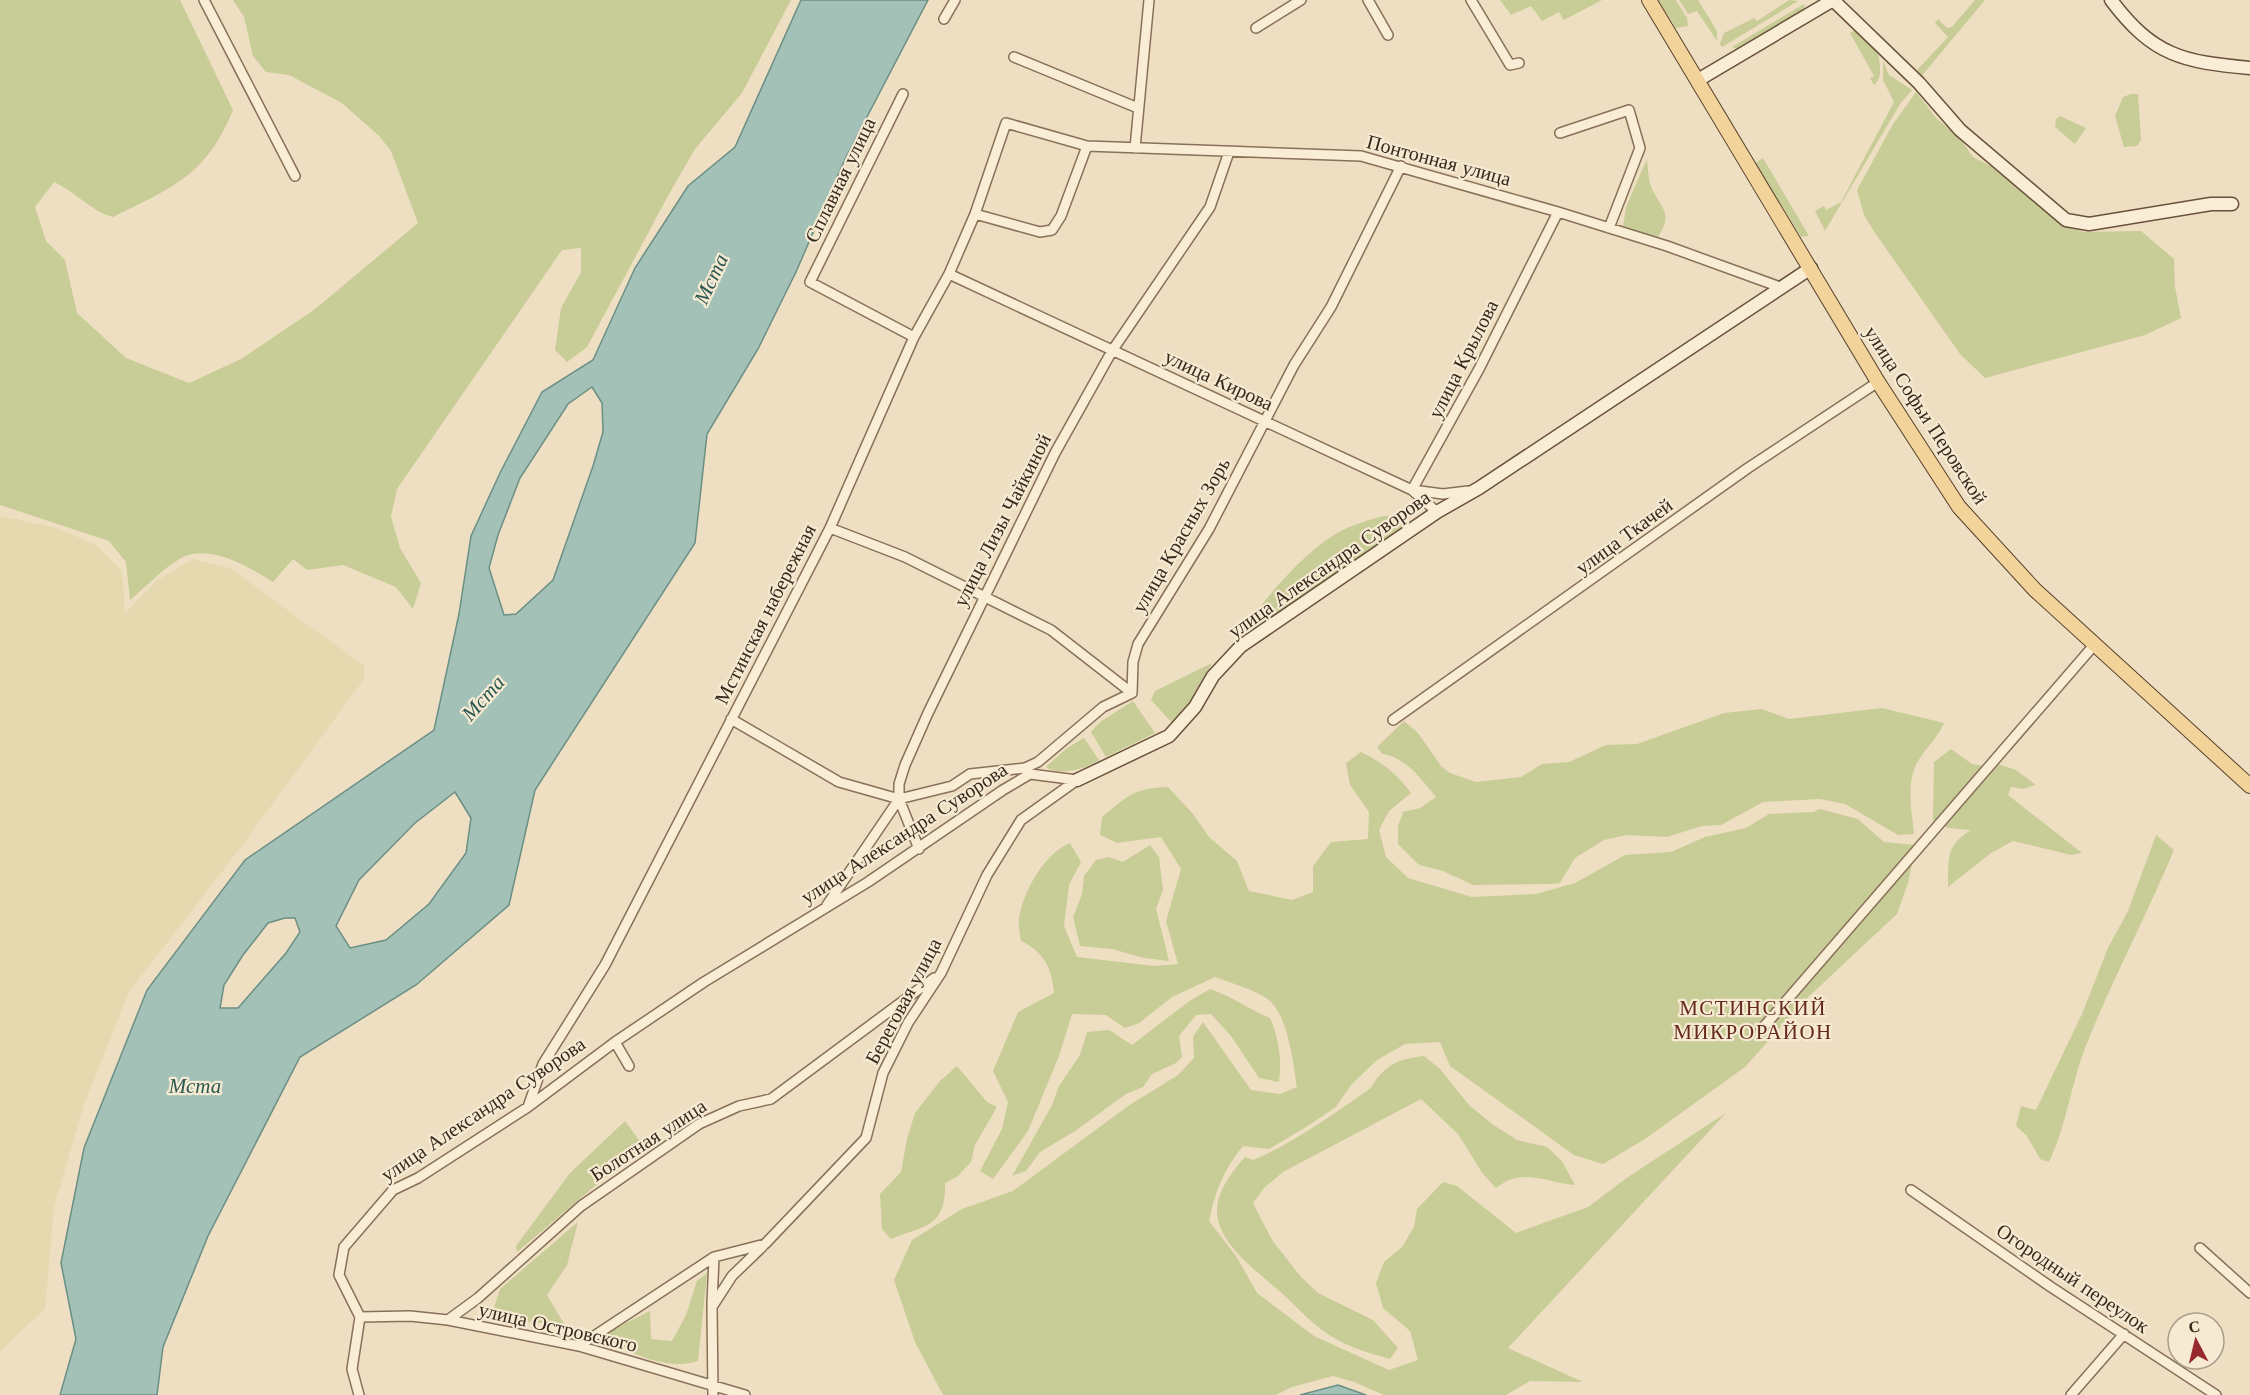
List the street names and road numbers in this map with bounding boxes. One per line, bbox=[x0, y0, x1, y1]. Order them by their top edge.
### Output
street label: Сплавная улица bbox=[799, 113, 881, 246]
street label: Понтонная улица bbox=[1364, 129, 1514, 191]
street label: улица Крылова bbox=[1423, 296, 1503, 422]
street label: улица Софьи Перовской bbox=[1859, 321, 1993, 509]
street label: улица Кирова bbox=[1161, 344, 1277, 416]
street label: улица Лизы Чайкиной bbox=[948, 429, 1056, 610]
street label: улица Красных Зорь bbox=[1127, 453, 1235, 617]
street label: улица Александра Суворова bbox=[1223, 485, 1435, 643]
street label: улица Ткачей bbox=[1571, 493, 1677, 579]
street label: Мстинская набережная bbox=[709, 520, 821, 708]
street label: улица Александра Суворова bbox=[796, 757, 1012, 909]
street label: Береговая улица bbox=[860, 934, 946, 1068]
street label: улица Александра Суворова bbox=[376, 1032, 590, 1186]
street label: Болотная улица bbox=[585, 1093, 711, 1186]
street label: Огородный переулок bbox=[1992, 1218, 2154, 1338]
street label: улица Островского bbox=[476, 1297, 640, 1357]

